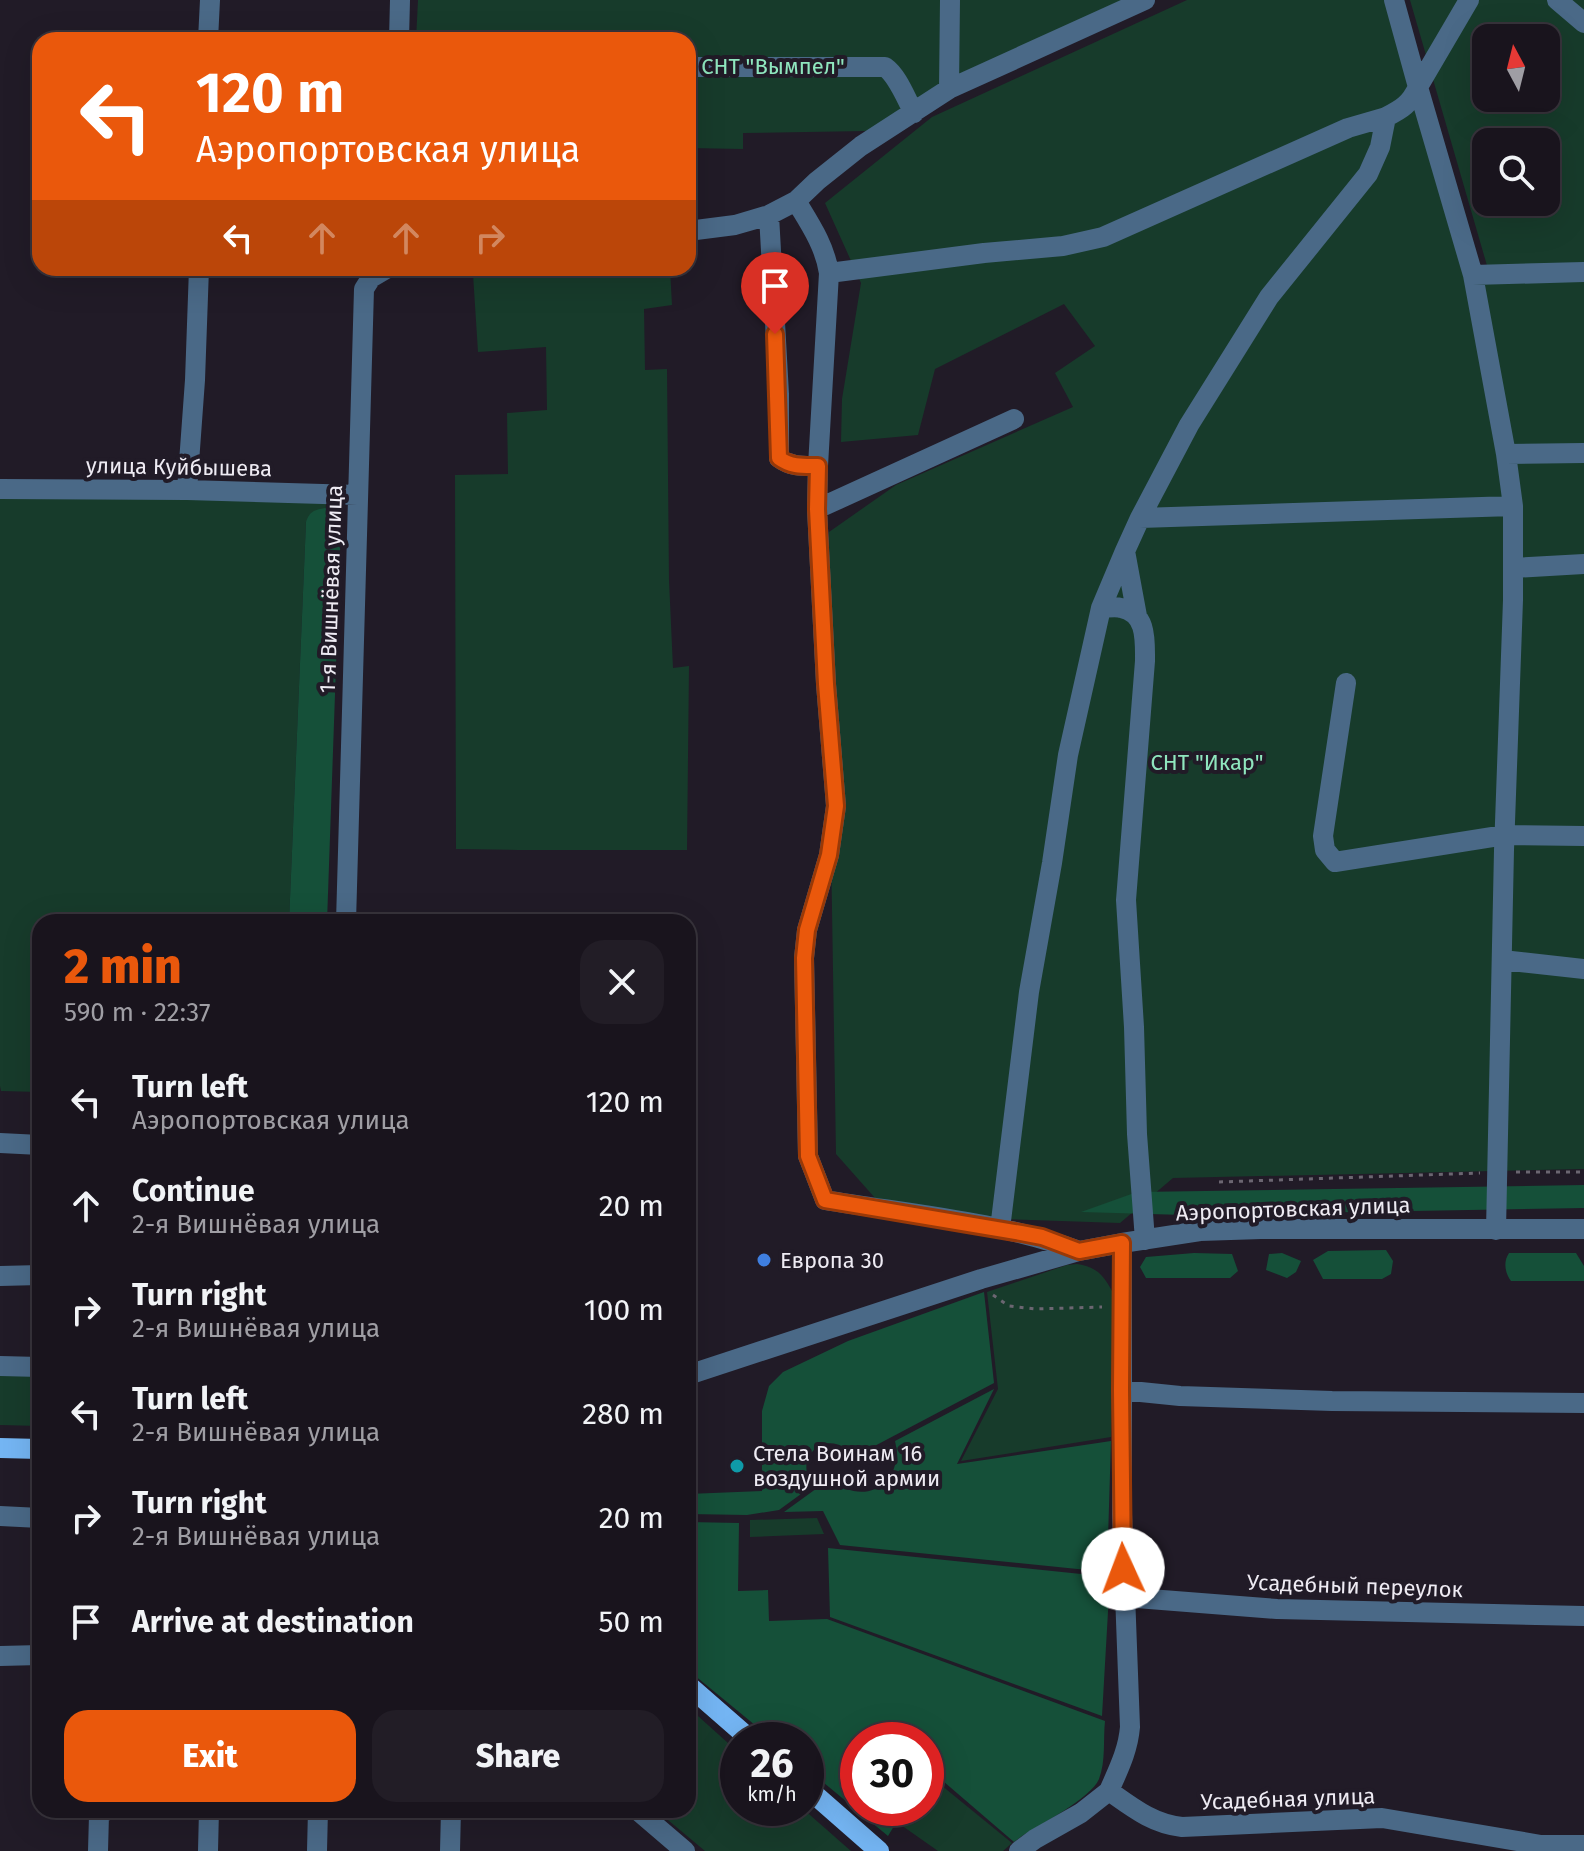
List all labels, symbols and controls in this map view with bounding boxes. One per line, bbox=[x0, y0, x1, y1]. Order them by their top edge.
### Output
north arrow bbox=[1472, 24, 1560, 112]
map controls bbox=[1472, 24, 1560, 216]
park label: СНТ "Вымпел" bbox=[701, 53, 845, 80]
text: 120 m bbox=[196, 60, 344, 127]
icon: left bbox=[64, 64, 168, 168]
text: Аэропортовская улица bbox=[196, 128, 580, 172]
button: search bbox=[1472, 128, 1560, 216]
icon: left bbox=[216, 216, 260, 260]
icon: ahead bbox=[300, 216, 344, 260]
icon: ahead bbox=[384, 216, 428, 260]
icon: right bbox=[468, 216, 512, 260]
pin bbox=[741, 252, 809, 334]
icon: arrive bbox=[753, 264, 797, 308]
street label: улица Куйбышева bbox=[86, 452, 272, 482]
street label: 1-я Вишнёвая улица bbox=[314, 484, 348, 694]
park label: СНТ "Икар" bbox=[1151, 749, 1263, 776]
text: 2 min bbox=[64, 938, 182, 996]
button: close bbox=[580, 940, 664, 1024]
text: 590 m · 22:37 bbox=[64, 997, 211, 1028]
text: Turn left bbox=[132, 1069, 248, 1105]
icon: left bbox=[64, 1080, 108, 1124]
text: 120 m bbox=[586, 1084, 664, 1120]
text: Аэропортовская улица bbox=[132, 1105, 410, 1136]
text: Continue bbox=[132, 1173, 255, 1209]
icon: ahead bbox=[64, 1184, 108, 1228]
text: 20 m bbox=[599, 1188, 664, 1224]
street label: Аэропортовская улица bbox=[1175, 1191, 1411, 1227]
text: 2-я Вишнёвая улица bbox=[132, 1209, 380, 1240]
place label: Европа 30 bbox=[780, 1247, 884, 1274]
marker: Европа 30 bbox=[755, 1251, 773, 1269]
text: Turn right bbox=[132, 1277, 267, 1313]
icon: right bbox=[64, 1288, 108, 1332]
text: 100 m bbox=[584, 1292, 664, 1328]
text: 2-я Вишнёвая улица bbox=[132, 1313, 380, 1344]
text: Turn left bbox=[132, 1381, 248, 1417]
icon: left bbox=[64, 1392, 108, 1436]
text: 280 m bbox=[582, 1396, 664, 1432]
text: 2-я Вишнёвая улица bbox=[132, 1417, 380, 1448]
place label: Стела Воинам 16 воздушной армии bbox=[753, 1440, 940, 1492]
marker: Стела Воинам 16 воздушной армии bbox=[728, 1457, 746, 1475]
text: Turn right bbox=[132, 1485, 267, 1521]
icon: right bbox=[64, 1496, 108, 1540]
text: 20 m bbox=[599, 1500, 664, 1536]
text: 2-я Вишнёвая улица bbox=[132, 1521, 380, 1552]
position arrow bbox=[1081, 1527, 1165, 1611]
street label: Усадебный переулок bbox=[1247, 1569, 1464, 1603]
icon: arrive bbox=[64, 1600, 108, 1644]
text: Arrive at destination bbox=[132, 1604, 414, 1640]
text: 50 m bbox=[599, 1604, 664, 1640]
button: Exit bbox=[64, 1710, 356, 1802]
button: Share bbox=[372, 1710, 664, 1802]
speed limit sign: 30 bbox=[840, 1722, 944, 1826]
text: 26 bbox=[750, 1740, 794, 1788]
text: km/h bbox=[747, 1782, 797, 1806]
street label: Усадебная улица bbox=[1200, 1782, 1376, 1816]

